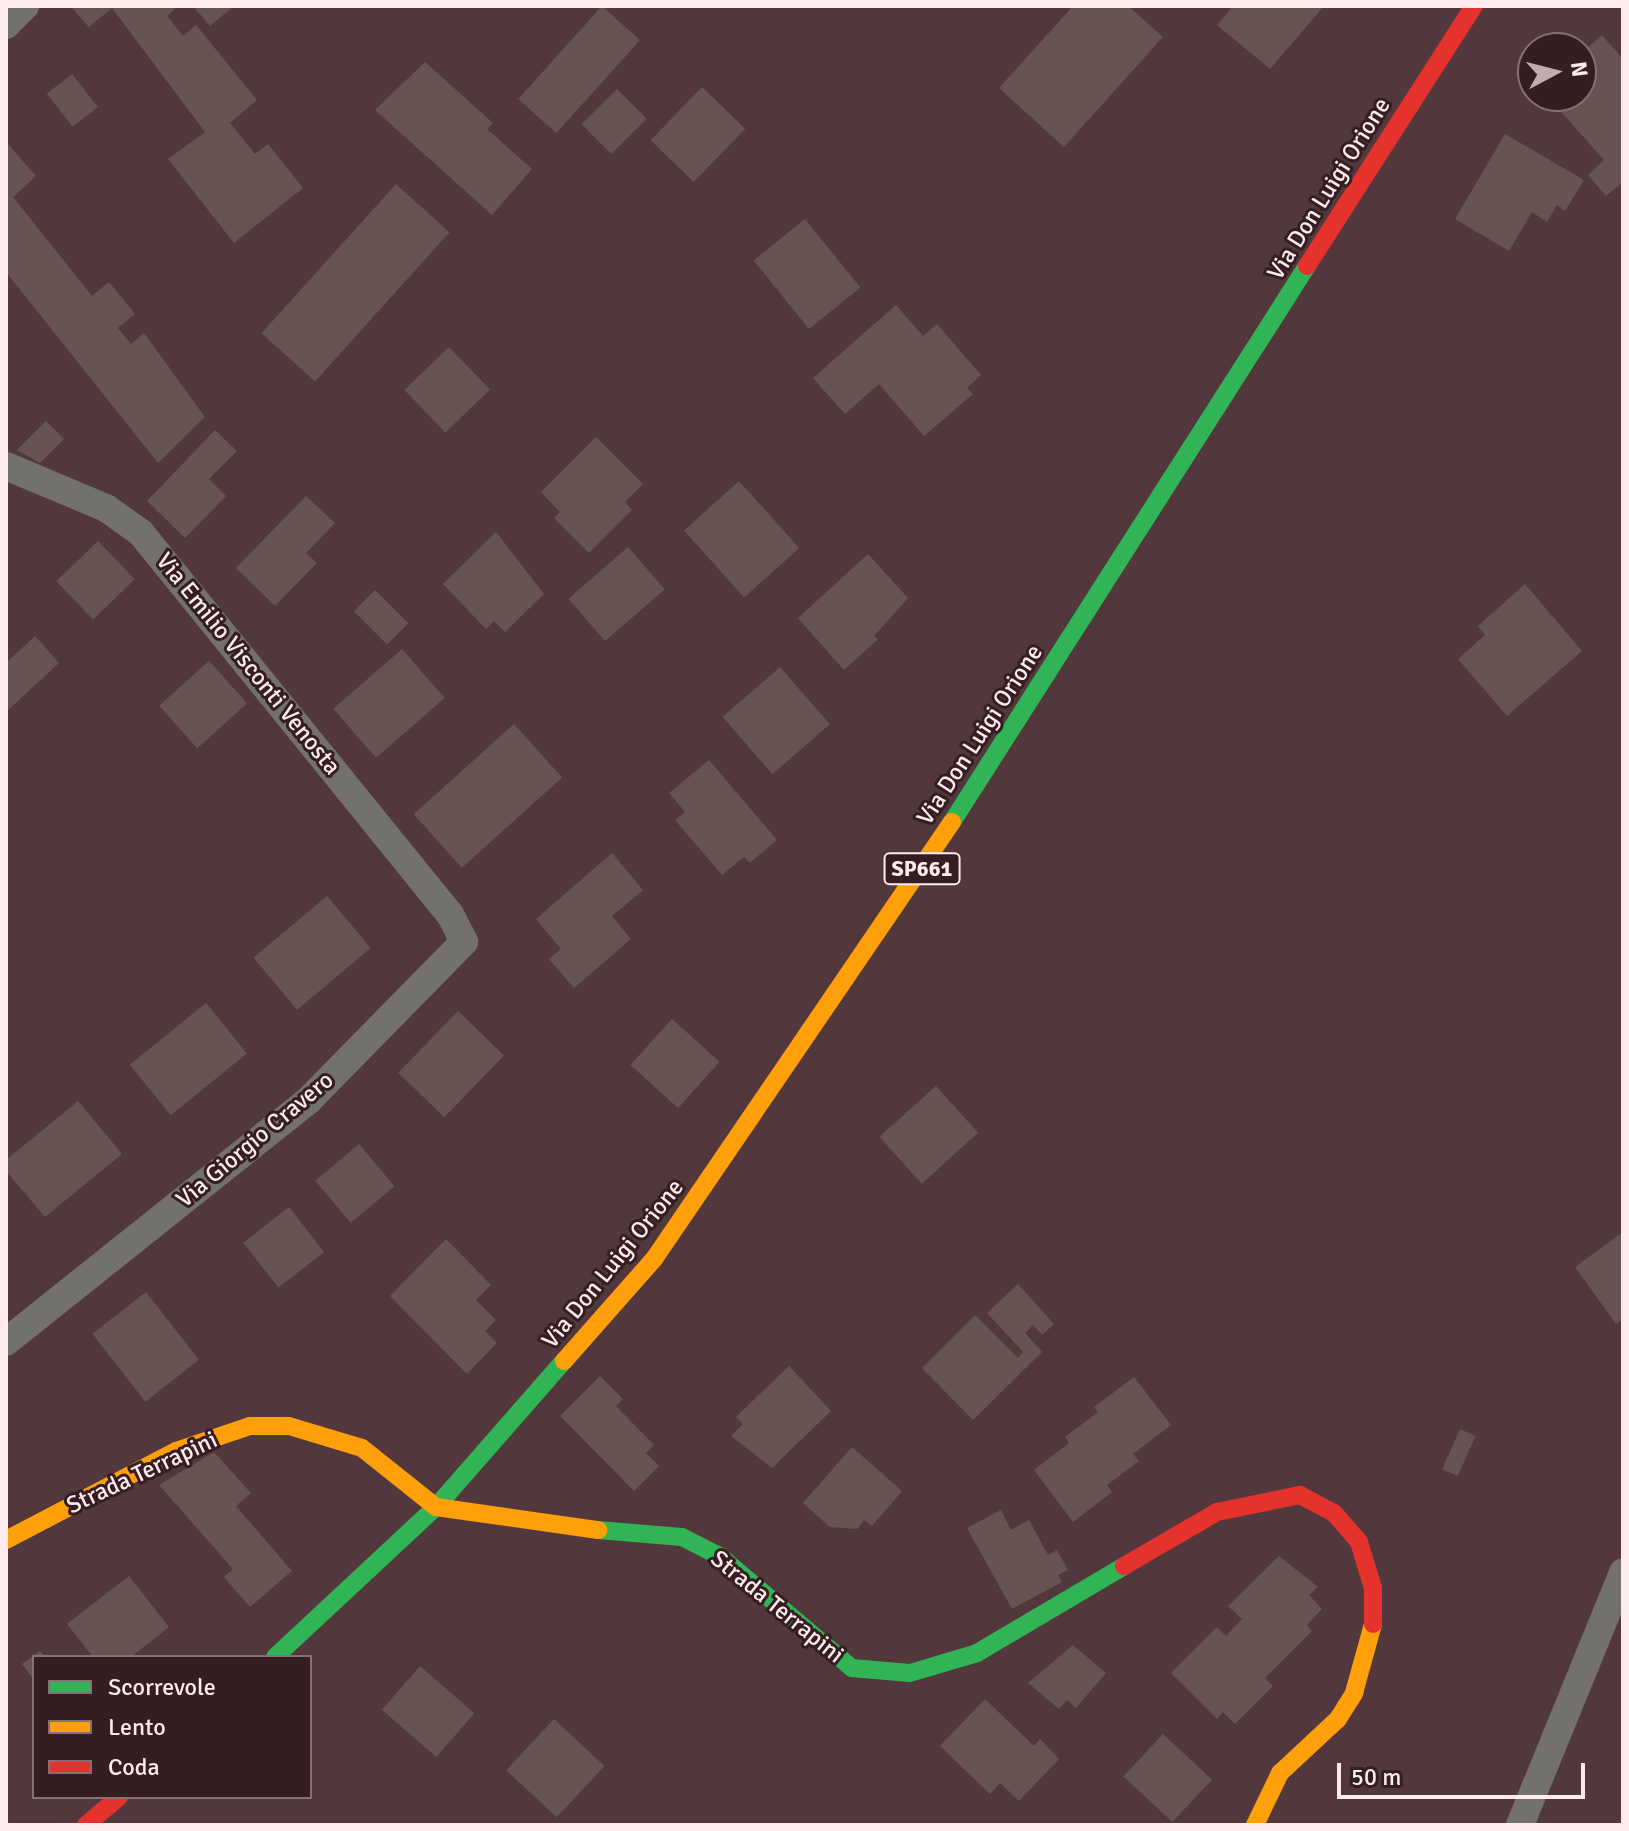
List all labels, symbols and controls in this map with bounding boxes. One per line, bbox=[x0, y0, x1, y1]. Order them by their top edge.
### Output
north arrow bbox=[1517, 32, 1597, 112]
text: N bbox=[1565, 60, 1594, 79]
street label: Via Don Luigi Orione bbox=[1261, 93, 1397, 285]
street label: Via Emilio Visconti Venosta bbox=[150, 547, 346, 781]
street label: Via Don Luigi Orione bbox=[911, 639, 1049, 831]
road number: SP661 bbox=[882, 851, 962, 887]
street label: Via Giorgio Cravero bbox=[171, 1066, 339, 1214]
street label: Via Don Luigi Orione bbox=[536, 1174, 690, 1354]
street label: Strada Terrapini bbox=[62, 1426, 222, 1520]
street label: Strada Terrapini bbox=[705, 1545, 849, 1669]
legend bbox=[32, 1655, 312, 1799]
text: Scorrevole bbox=[108, 1672, 216, 1702]
text: Lento bbox=[108, 1712, 166, 1742]
scale bar bbox=[1341, 1747, 1589, 1797]
text: Coda bbox=[108, 1752, 160, 1782]
text: 50 m bbox=[1351, 1762, 1401, 1792]

